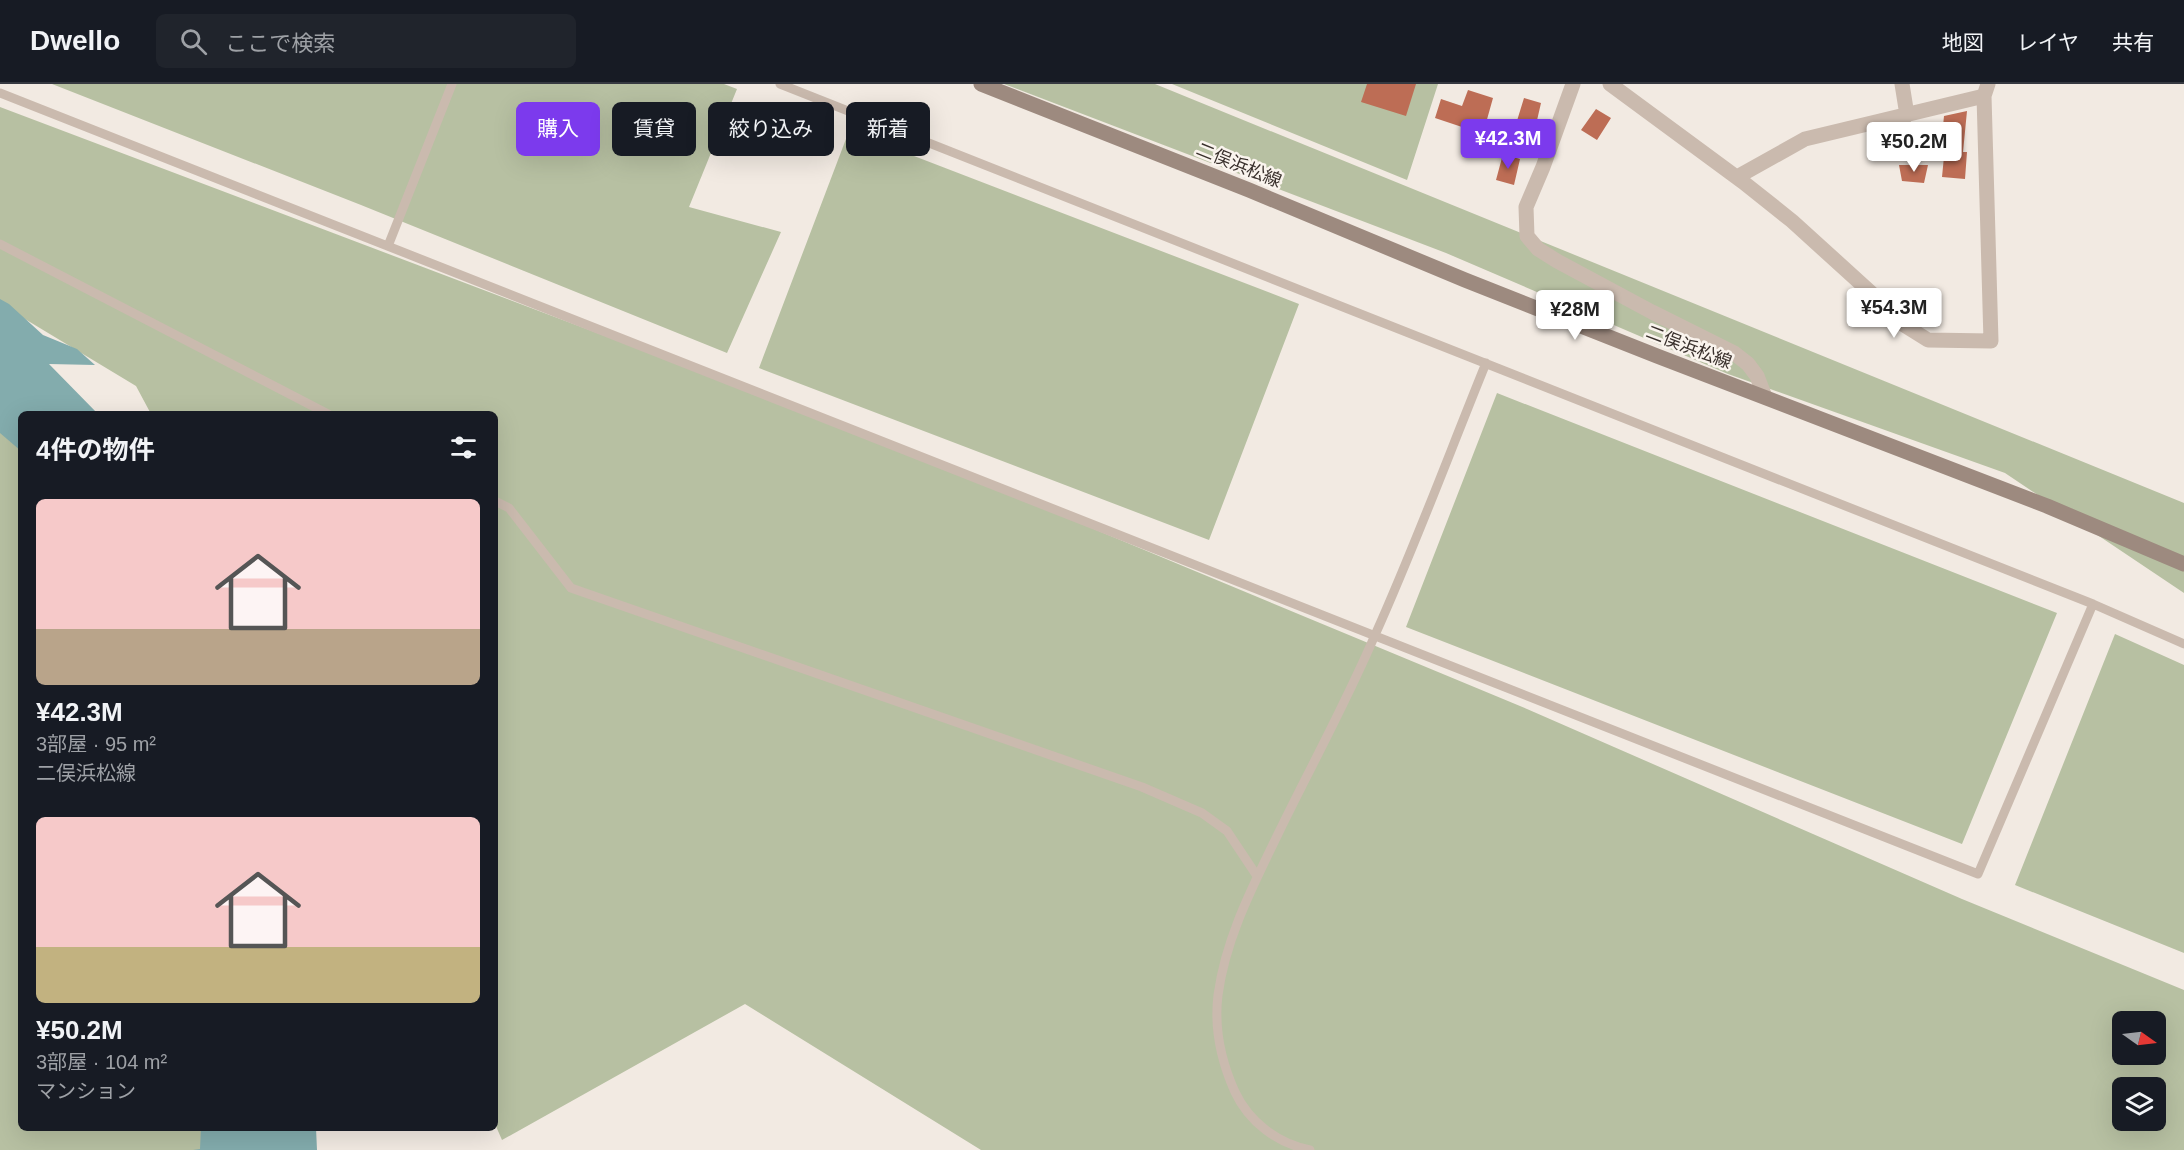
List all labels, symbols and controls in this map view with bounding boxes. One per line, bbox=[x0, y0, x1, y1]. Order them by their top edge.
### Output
search box bbox=[156, 14, 576, 68]
text: Dwello bbox=[30, 25, 120, 56]
icon: search bbox=[177, 25, 210, 58]
text: ここで検索 bbox=[225, 31, 335, 56]
text: 地図 bbox=[1942, 31, 1984, 54]
text: レイヤ bbox=[2017, 31, 2079, 54]
text: 共有 bbox=[2112, 31, 2154, 54]
chip: 購入 bbox=[516, 102, 600, 156]
chip: 賃貸 bbox=[612, 102, 696, 156]
chip: 絞り込み bbox=[708, 102, 834, 156]
chip: 新着 bbox=[846, 102, 930, 156]
pin: ¥42.3M bbox=[1459, 119, 1557, 170]
pin: ¥50.2M bbox=[1865, 122, 1963, 173]
text: ¥42.3M bbox=[1475, 127, 1541, 149]
text: ¥50.2M bbox=[1881, 130, 1947, 152]
street label: 二俣浜松線 bbox=[1194, 139, 1284, 191]
pin: ¥54.3M bbox=[1845, 288, 1943, 339]
pin: ¥28M bbox=[1539, 290, 1611, 341]
text: ¥54.3M bbox=[1861, 296, 1927, 318]
text: ¥28M bbox=[1550, 298, 1600, 320]
street label: 二俣浜松線 bbox=[1643, 322, 1735, 372]
icon: filters bbox=[447, 431, 480, 464]
text: 4件の物件 bbox=[36, 435, 154, 465]
icon: home bbox=[204, 538, 312, 646]
text: ¥42.3M bbox=[36, 697, 123, 727]
text: 3部屋 · 95 m² bbox=[36, 733, 156, 755]
text: 二俣浜松線 bbox=[36, 762, 136, 784]
icon: home bbox=[204, 856, 312, 964]
north arrow bbox=[2112, 1011, 2166, 1065]
map controls bbox=[2112, 1011, 2166, 1131]
text: ¥50.2M bbox=[36, 1015, 123, 1045]
text: 3部屋 · 104 m² bbox=[36, 1051, 167, 1073]
button: layers bbox=[2112, 1077, 2166, 1131]
text: マンション bbox=[36, 1080, 136, 1102]

